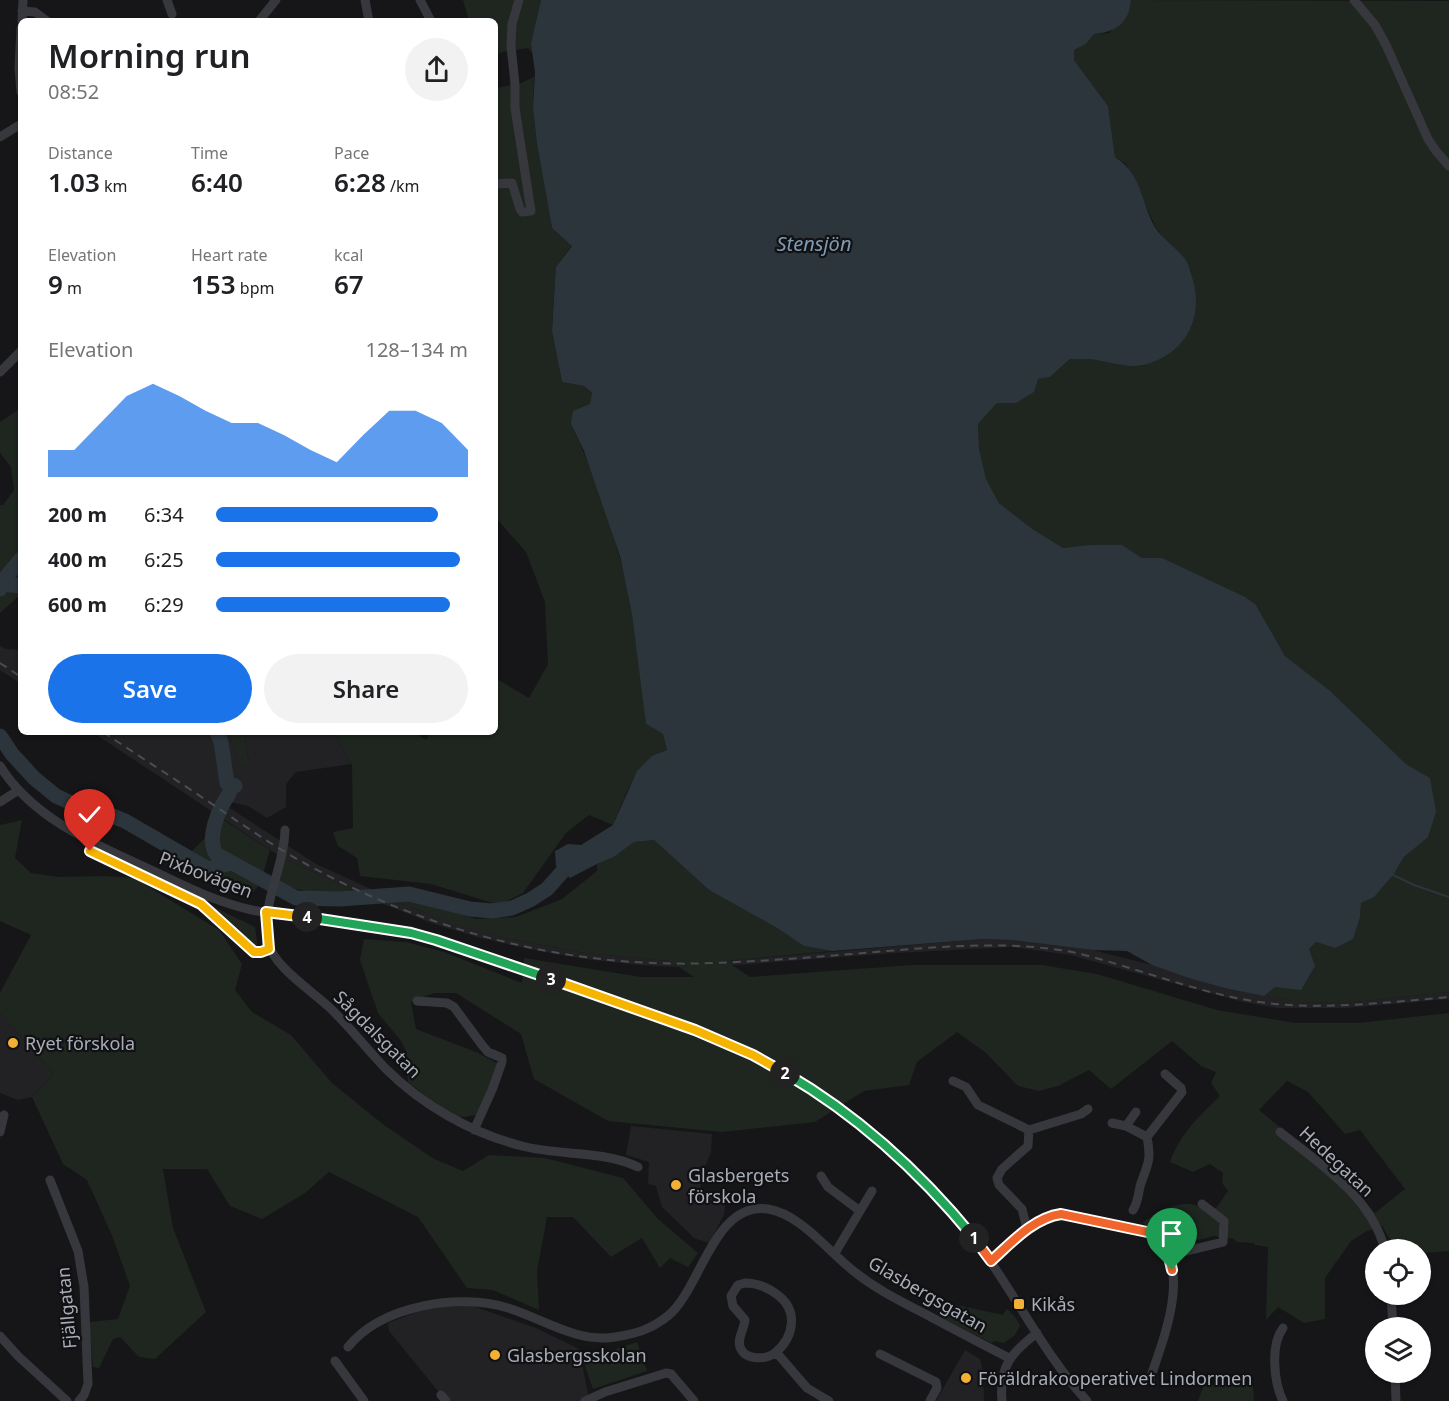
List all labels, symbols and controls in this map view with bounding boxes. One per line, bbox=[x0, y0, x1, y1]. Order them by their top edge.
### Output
text: Morning run bbox=[48, 33, 250, 78]
button: share bbox=[405, 38, 468, 101]
text: 08:52 bbox=[48, 78, 99, 105]
text: Distance bbox=[48, 142, 113, 164]
text: Time bbox=[191, 142, 228, 164]
text: Pace bbox=[334, 142, 369, 164]
text: 1.03 bbox=[48, 164, 100, 200]
text: 6:40 bbox=[191, 164, 243, 200]
text: 6:28 bbox=[334, 164, 386, 200]
text: km bbox=[100, 175, 127, 197]
text: /km bbox=[386, 175, 419, 197]
water label: Stensjön bbox=[777, 230, 851, 257]
text: Elevation bbox=[48, 244, 116, 266]
text: Heart rate bbox=[191, 244, 267, 266]
text: kcal bbox=[334, 244, 363, 266]
text: 9 bbox=[48, 266, 63, 302]
text: 153 bbox=[191, 266, 236, 302]
text: 67 bbox=[334, 266, 364, 302]
text: m bbox=[63, 277, 82, 299]
text: bpm bbox=[236, 277, 274, 299]
text: Elevation bbox=[48, 336, 133, 363]
text: 128–134 m bbox=[365, 336, 468, 363]
text: 200 m bbox=[48, 501, 107, 528]
text: 6:34 bbox=[144, 501, 184, 528]
text: 400 m bbox=[48, 546, 107, 573]
text: 6:25 bbox=[144, 546, 184, 573]
text: 600 m bbox=[48, 591, 107, 618]
text: 6:29 bbox=[144, 591, 184, 618]
button: Save bbox=[48, 654, 252, 723]
button: Share bbox=[264, 654, 468, 723]
pin bbox=[64, 789, 115, 851]
icon: check bbox=[73, 798, 106, 831]
street label: Pixbovägen bbox=[156, 845, 256, 903]
pin: 4 bbox=[292, 902, 322, 932]
text: 4 bbox=[302, 906, 312, 928]
pin: 3 bbox=[536, 964, 566, 994]
text: 3 bbox=[546, 968, 556, 990]
street label: Sågdalsgatan bbox=[329, 985, 427, 1083]
place label: Ryet förskola bbox=[25, 1031, 135, 1055]
marker: Ryet förskola bbox=[6, 1036, 20, 1050]
pin: 2 bbox=[770, 1058, 800, 1088]
text: 2 bbox=[780, 1062, 790, 1084]
street label: Hedegatan bbox=[1295, 1120, 1379, 1202]
place label: Glasbergets förskola bbox=[688, 1163, 789, 1208]
marker: Glasbergets förskola bbox=[669, 1178, 683, 1192]
pin bbox=[1146, 1208, 1197, 1270]
icon: arrive bbox=[1155, 1217, 1188, 1250]
pin: 1 bbox=[959, 1223, 989, 1253]
text: 1 bbox=[969, 1227, 979, 1249]
map controls bbox=[1365, 1239, 1431, 1383]
button: locate bbox=[1365, 1239, 1431, 1305]
street label: Glasbergsgatan bbox=[864, 1250, 992, 1338]
street label: Fjällgatan bbox=[50, 1266, 82, 1350]
place label: Kikås bbox=[1031, 1292, 1075, 1316]
marker: Kikås bbox=[1012, 1297, 1026, 1311]
button: layers bbox=[1365, 1317, 1431, 1383]
place label: Glasbergsskolan bbox=[507, 1343, 647, 1367]
marker: Glasbergsskolan bbox=[488, 1348, 502, 1362]
place label: Föräldrakooperativet Lindormen bbox=[978, 1366, 1252, 1390]
marker: Föräldrakooperativet Lindormen bbox=[959, 1371, 973, 1385]

